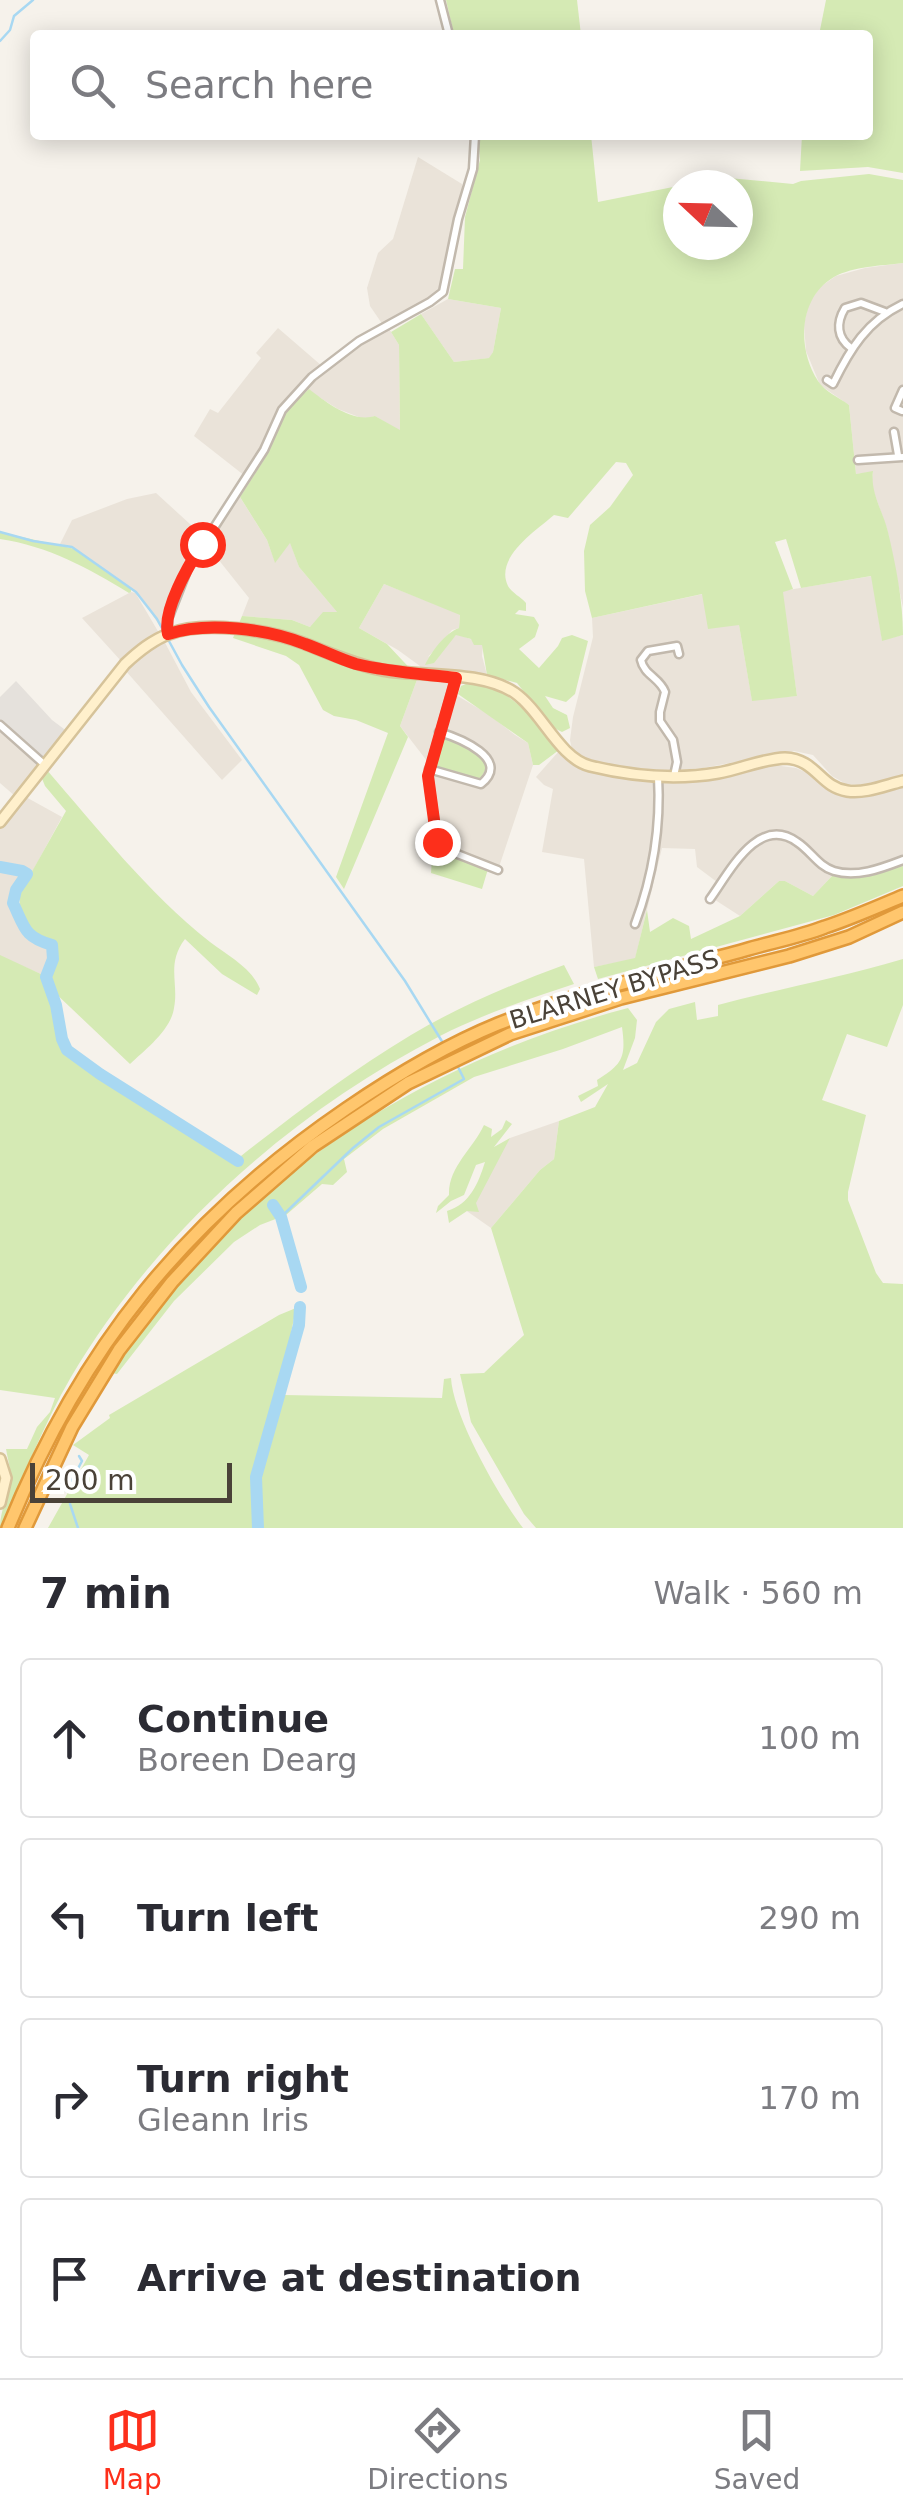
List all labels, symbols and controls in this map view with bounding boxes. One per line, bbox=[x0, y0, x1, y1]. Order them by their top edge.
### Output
search box bbox=[30, 30, 873, 140]
icon: search bbox=[65, 58, 120, 113]
text: Search here bbox=[145, 63, 373, 107]
north arrow bbox=[663, 170, 753, 260]
route start bbox=[180, 522, 226, 568]
route end bbox=[415, 820, 461, 866]
street label: BLARNEY BYPASS bbox=[506, 944, 722, 1035]
scale bar bbox=[30, 1458, 232, 1502]
text: 200 m bbox=[45, 1464, 135, 1497]
text: 7 min bbox=[40, 1569, 172, 1618]
text: Walk · 560 m bbox=[653, 1574, 863, 1612]
text: Continue bbox=[137, 1697, 329, 1741]
icon: ahead bbox=[42, 1711, 97, 1766]
text: 100 m bbox=[759, 1719, 861, 1757]
text: Boreen Dearg bbox=[137, 1741, 358, 1779]
icon: left bbox=[42, 1891, 97, 1946]
text: Turn left bbox=[137, 1896, 318, 1940]
text: 290 m bbox=[759, 1899, 861, 1937]
text: Turn right bbox=[137, 2057, 349, 2101]
icon: right bbox=[42, 2071, 97, 2126]
text: 170 m bbox=[759, 2079, 861, 2117]
text: Gleann Iris bbox=[137, 2101, 309, 2139]
icon: arrive bbox=[42, 2251, 97, 2306]
text: Arrive at destination bbox=[137, 2256, 582, 2300]
tab: Map bbox=[103, 2403, 162, 2496]
tab: Directions bbox=[367, 2403, 508, 2496]
tab: Saved bbox=[714, 2403, 800, 2496]

